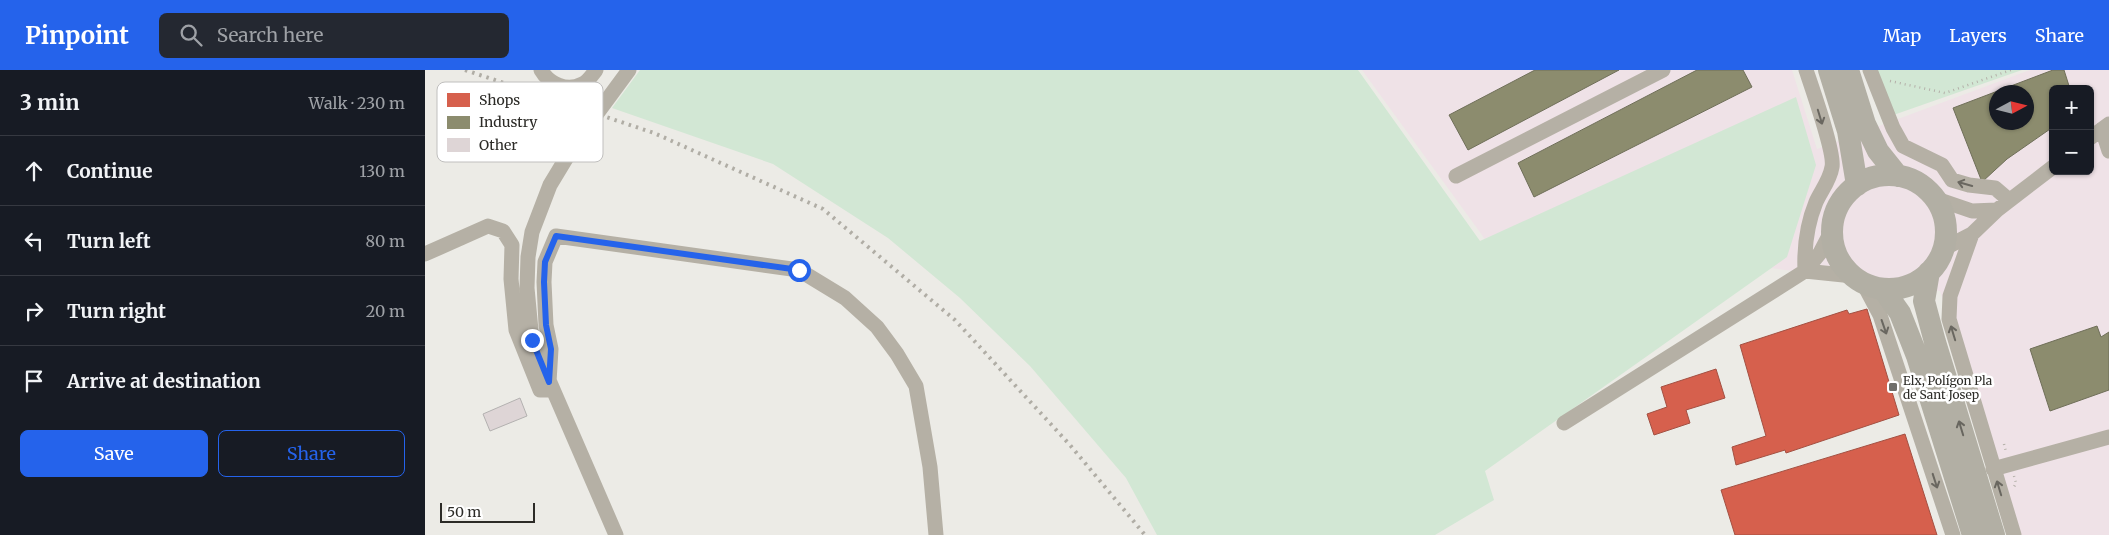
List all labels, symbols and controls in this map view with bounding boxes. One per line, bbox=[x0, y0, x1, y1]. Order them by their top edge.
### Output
search box bbox=[159, 13, 509, 58]
text: Pinpoint bbox=[25, 20, 129, 51]
icon: search bbox=[177, 21, 205, 49]
text: Search here bbox=[217, 23, 323, 47]
text: Map bbox=[1883, 24, 1921, 47]
text: Layers bbox=[1949, 24, 2007, 47]
text: Share bbox=[2035, 24, 2084, 47]
legend bbox=[437, 82, 603, 162]
north arrow bbox=[1989, 85, 2034, 130]
map controls bbox=[2049, 85, 2094, 175]
button: + bbox=[2049, 85, 2094, 130]
text: 3 min bbox=[20, 89, 79, 116]
text: Shops bbox=[479, 91, 520, 109]
text: Walk · 230 m bbox=[309, 93, 405, 113]
one-way arrow bbox=[1816, 108, 1826, 124]
text: Industry bbox=[479, 113, 538, 131]
button: − bbox=[2049, 130, 2094, 175]
text: Other bbox=[479, 136, 518, 154]
icon: ahead bbox=[20, 157, 48, 185]
text: Continue bbox=[67, 159, 153, 183]
text: 130 m bbox=[359, 161, 405, 181]
one-way arrow bbox=[1958, 178, 1974, 188]
icon: left bbox=[20, 227, 48, 255]
text: Turn left bbox=[67, 229, 151, 253]
text: 80 m bbox=[366, 231, 405, 251]
route start bbox=[788, 259, 811, 282]
icon: right bbox=[20, 297, 48, 325]
text: Turn right bbox=[67, 299, 166, 323]
text: 20 m bbox=[366, 301, 405, 321]
one-way arrow bbox=[1879, 319, 1889, 335]
one-way arrow bbox=[1947, 325, 1957, 341]
route end bbox=[521, 329, 544, 352]
icon: arrive bbox=[20, 367, 48, 395]
text: Arrive at destination bbox=[67, 369, 261, 393]
place label: Elx, Polígon Pla de Sant Josep bbox=[1903, 373, 1993, 402]
marker: Elx, Polígon Pla de Sant Josep bbox=[1887, 381, 1899, 393]
one-way arrow bbox=[1956, 420, 1966, 436]
button: Save bbox=[20, 430, 208, 477]
button: Share bbox=[218, 430, 405, 477]
one-way arrow bbox=[1931, 473, 1940, 488]
one-way arrow bbox=[1994, 481, 2004, 497]
scale bar bbox=[440, 500, 535, 523]
text: 50 m bbox=[447, 503, 481, 521]

